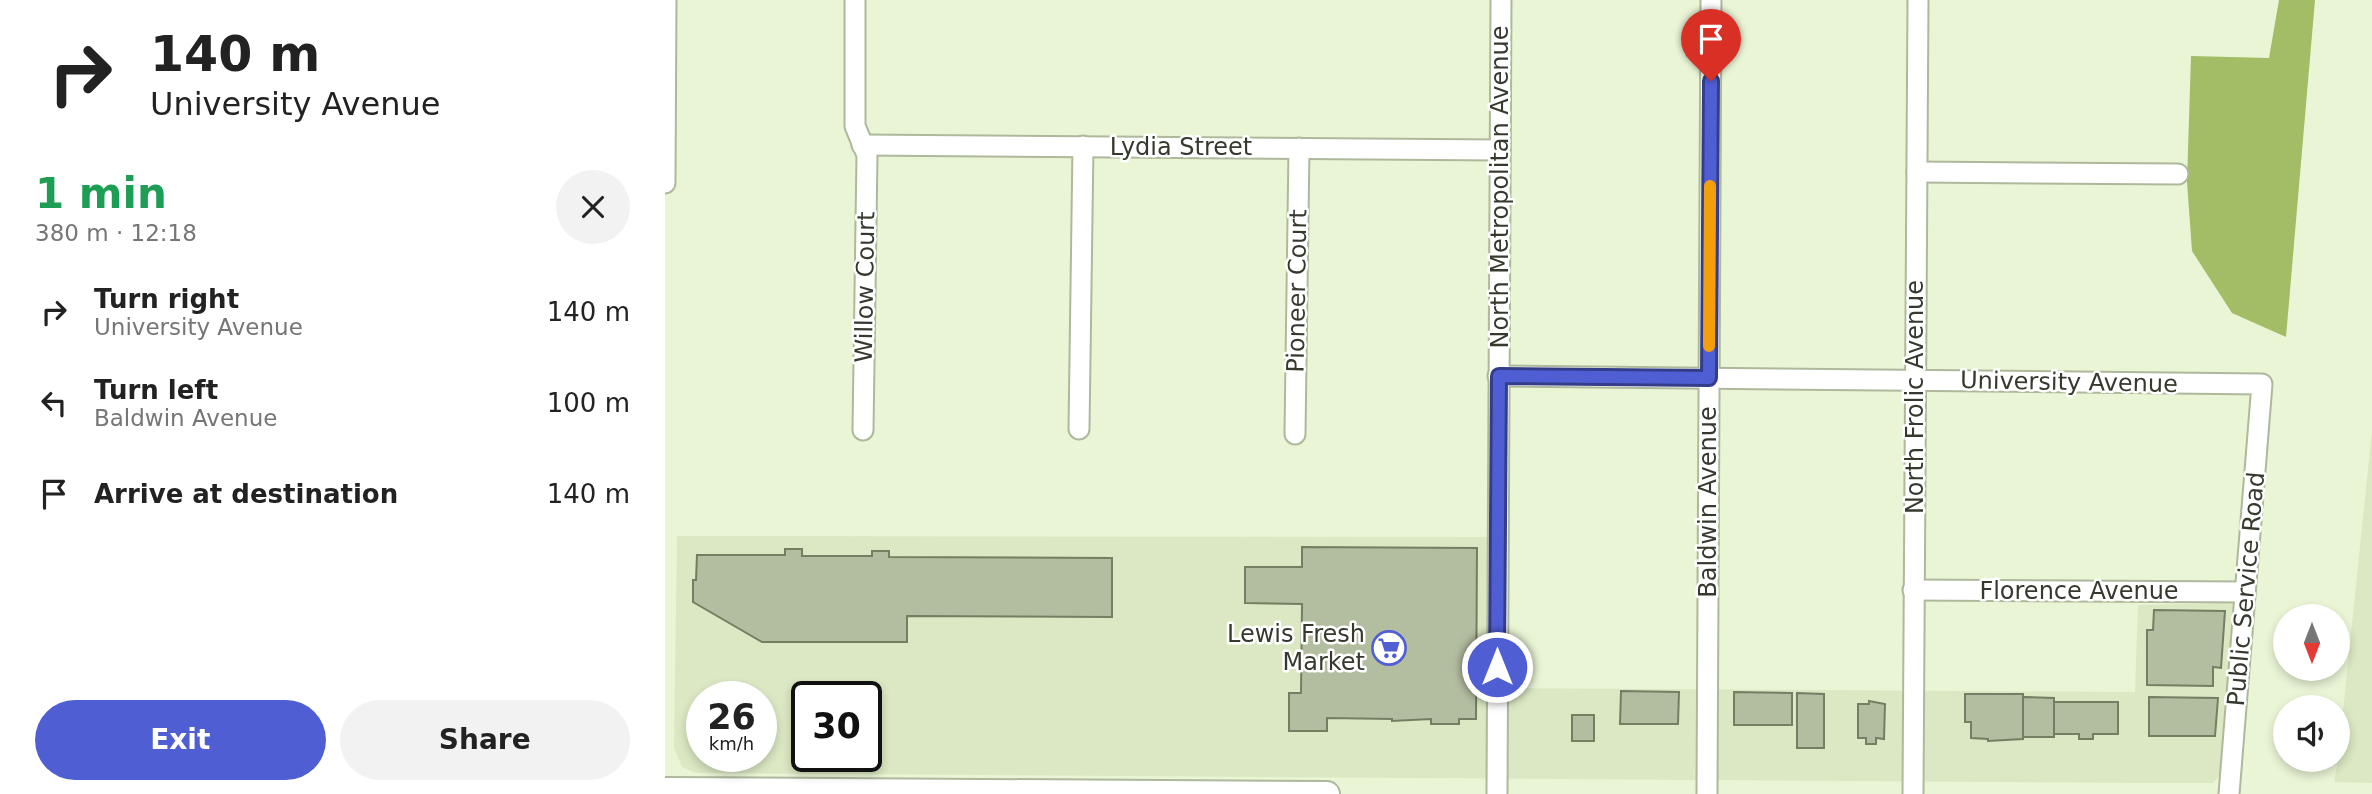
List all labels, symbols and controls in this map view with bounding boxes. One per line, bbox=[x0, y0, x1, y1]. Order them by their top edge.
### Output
pin bbox=[1681, 9, 1741, 81]
icon: arrive bbox=[1692, 20, 1730, 58]
street label: North Metropolitan Avenue bbox=[1486, 25, 1514, 349]
text: 140 m bbox=[150, 26, 320, 83]
icon: right bbox=[35, 28, 126, 119]
text: University Avenue bbox=[150, 85, 440, 123]
street label: Lydia Street bbox=[1110, 133, 1252, 161]
text: 1 min bbox=[35, 169, 167, 218]
button: close bbox=[556, 170, 630, 244]
street label: Pioneer Court bbox=[1282, 209, 1312, 373]
street label: Willow Court bbox=[850, 211, 880, 363]
text: 380 m · 12:18 bbox=[35, 220, 197, 246]
street label: North Frolic Avenue bbox=[1901, 280, 1929, 514]
text: Turn right bbox=[94, 284, 239, 314]
icon: right bbox=[35, 293, 73, 331]
text: 140 m bbox=[547, 297, 630, 327]
text: University Avenue bbox=[94, 314, 303, 340]
street label: University Avenue bbox=[1960, 366, 2178, 398]
text: Turn left bbox=[94, 375, 218, 405]
icon: left bbox=[35, 384, 73, 422]
text: 100 m bbox=[547, 388, 630, 418]
text: Baldwin Avenue bbox=[94, 405, 277, 431]
street label: Baldwin Avenue bbox=[1694, 406, 1722, 598]
street label: Public Service Road bbox=[2222, 471, 2270, 707]
icon: arrive bbox=[35, 475, 73, 513]
text: Arrive at destination bbox=[94, 479, 398, 509]
text: 140 m bbox=[547, 479, 630, 509]
street label: Florence Avenue bbox=[1979, 577, 2179, 605]
north arrow bbox=[2273, 604, 2350, 681]
map controls bbox=[2273, 604, 2350, 772]
place label: Lewis Fresh Market bbox=[1227, 620, 1365, 676]
supermarket icon: Lewis Fresh Market bbox=[1370, 629, 1408, 667]
position arrow bbox=[1460, 630, 1534, 704]
speed limit sign: 30 bbox=[791, 681, 882, 772]
button: sound bbox=[2273, 695, 2350, 772]
text: 26 bbox=[707, 697, 756, 737]
button: Exit bbox=[35, 700, 326, 780]
button: Share bbox=[340, 700, 630, 780]
text: km/h bbox=[709, 733, 754, 754]

